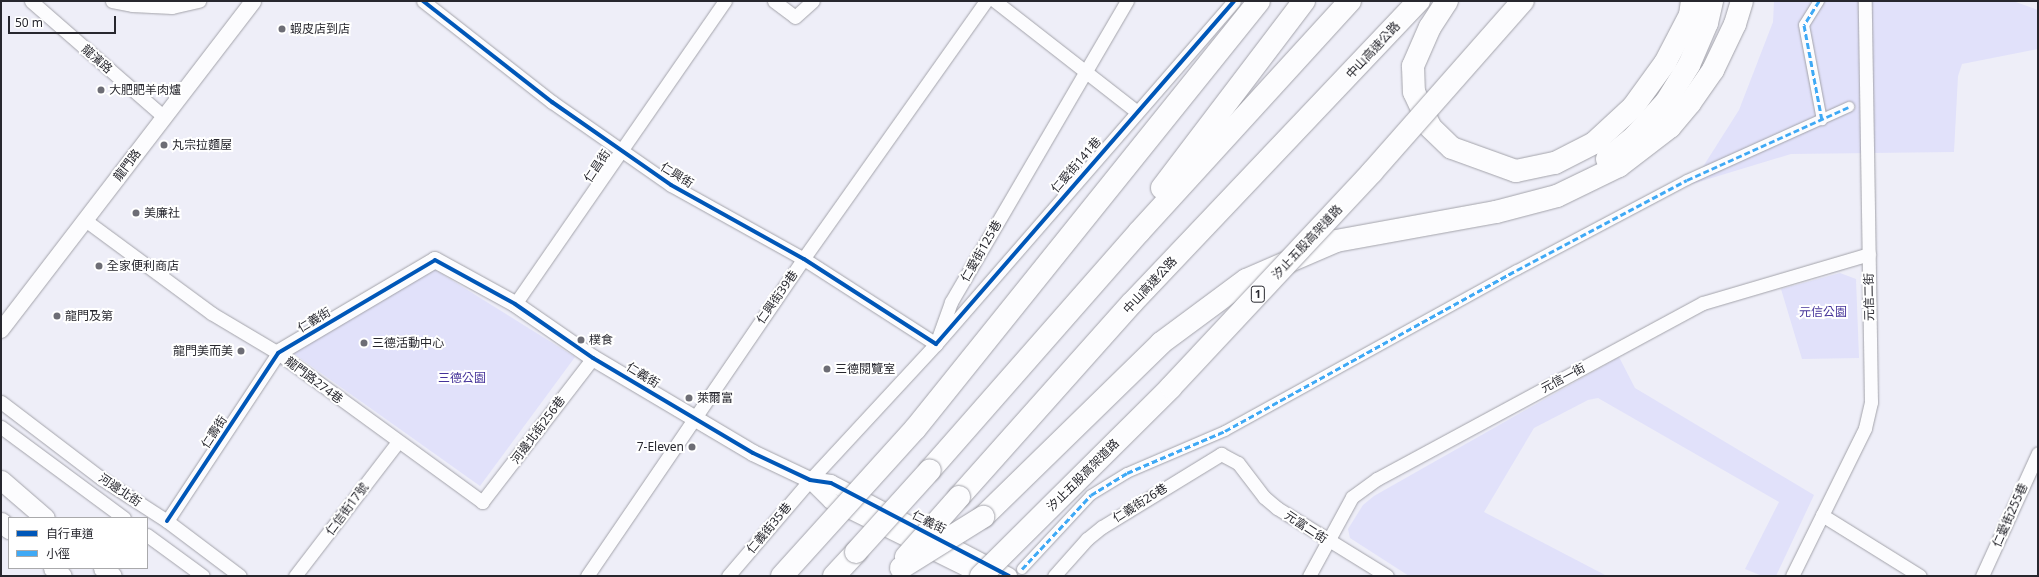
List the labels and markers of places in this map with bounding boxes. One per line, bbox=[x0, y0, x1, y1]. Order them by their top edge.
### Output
place label: 蝦皮店到店 bbox=[290, 22, 350, 36]
marker: 蝦皮店到店 bbox=[277, 24, 287, 34]
place label: 大肥肥羊肉爐 bbox=[109, 83, 181, 97]
marker: 大肥肥羊肉爐 bbox=[96, 85, 106, 95]
place label: 丸宗拉麵屋 bbox=[172, 138, 232, 152]
marker: 丸宗拉麵屋 bbox=[159, 140, 169, 150]
place label: 美廉社 bbox=[144, 206, 180, 220]
marker: 美廉社 bbox=[131, 208, 141, 218]
place label: 全家便利商店 bbox=[107, 259, 179, 273]
marker: 全家便利商店 bbox=[94, 261, 104, 271]
place label: 龍門及第 bbox=[65, 309, 113, 323]
marker: 龍門及第 bbox=[52, 311, 62, 321]
place label: 樸食 bbox=[589, 333, 613, 347]
marker: 樸食 bbox=[576, 335, 586, 345]
place label: 三德活動中心 bbox=[372, 336, 444, 350]
marker: 三德活動中心 bbox=[359, 338, 369, 348]
place label: 龍門美而美 bbox=[173, 344, 233, 358]
marker: 龍門美而美 bbox=[236, 346, 246, 356]
place label: 三德閱覽室 bbox=[835, 362, 895, 376]
marker: 三德閱覽室 bbox=[822, 364, 832, 374]
place label: 萊爾富 bbox=[697, 391, 733, 405]
marker: 萊爾富 bbox=[684, 393, 694, 403]
place label: 7-Eleven bbox=[637, 440, 684, 454]
marker: 7-Eleven bbox=[687, 442, 697, 452]

